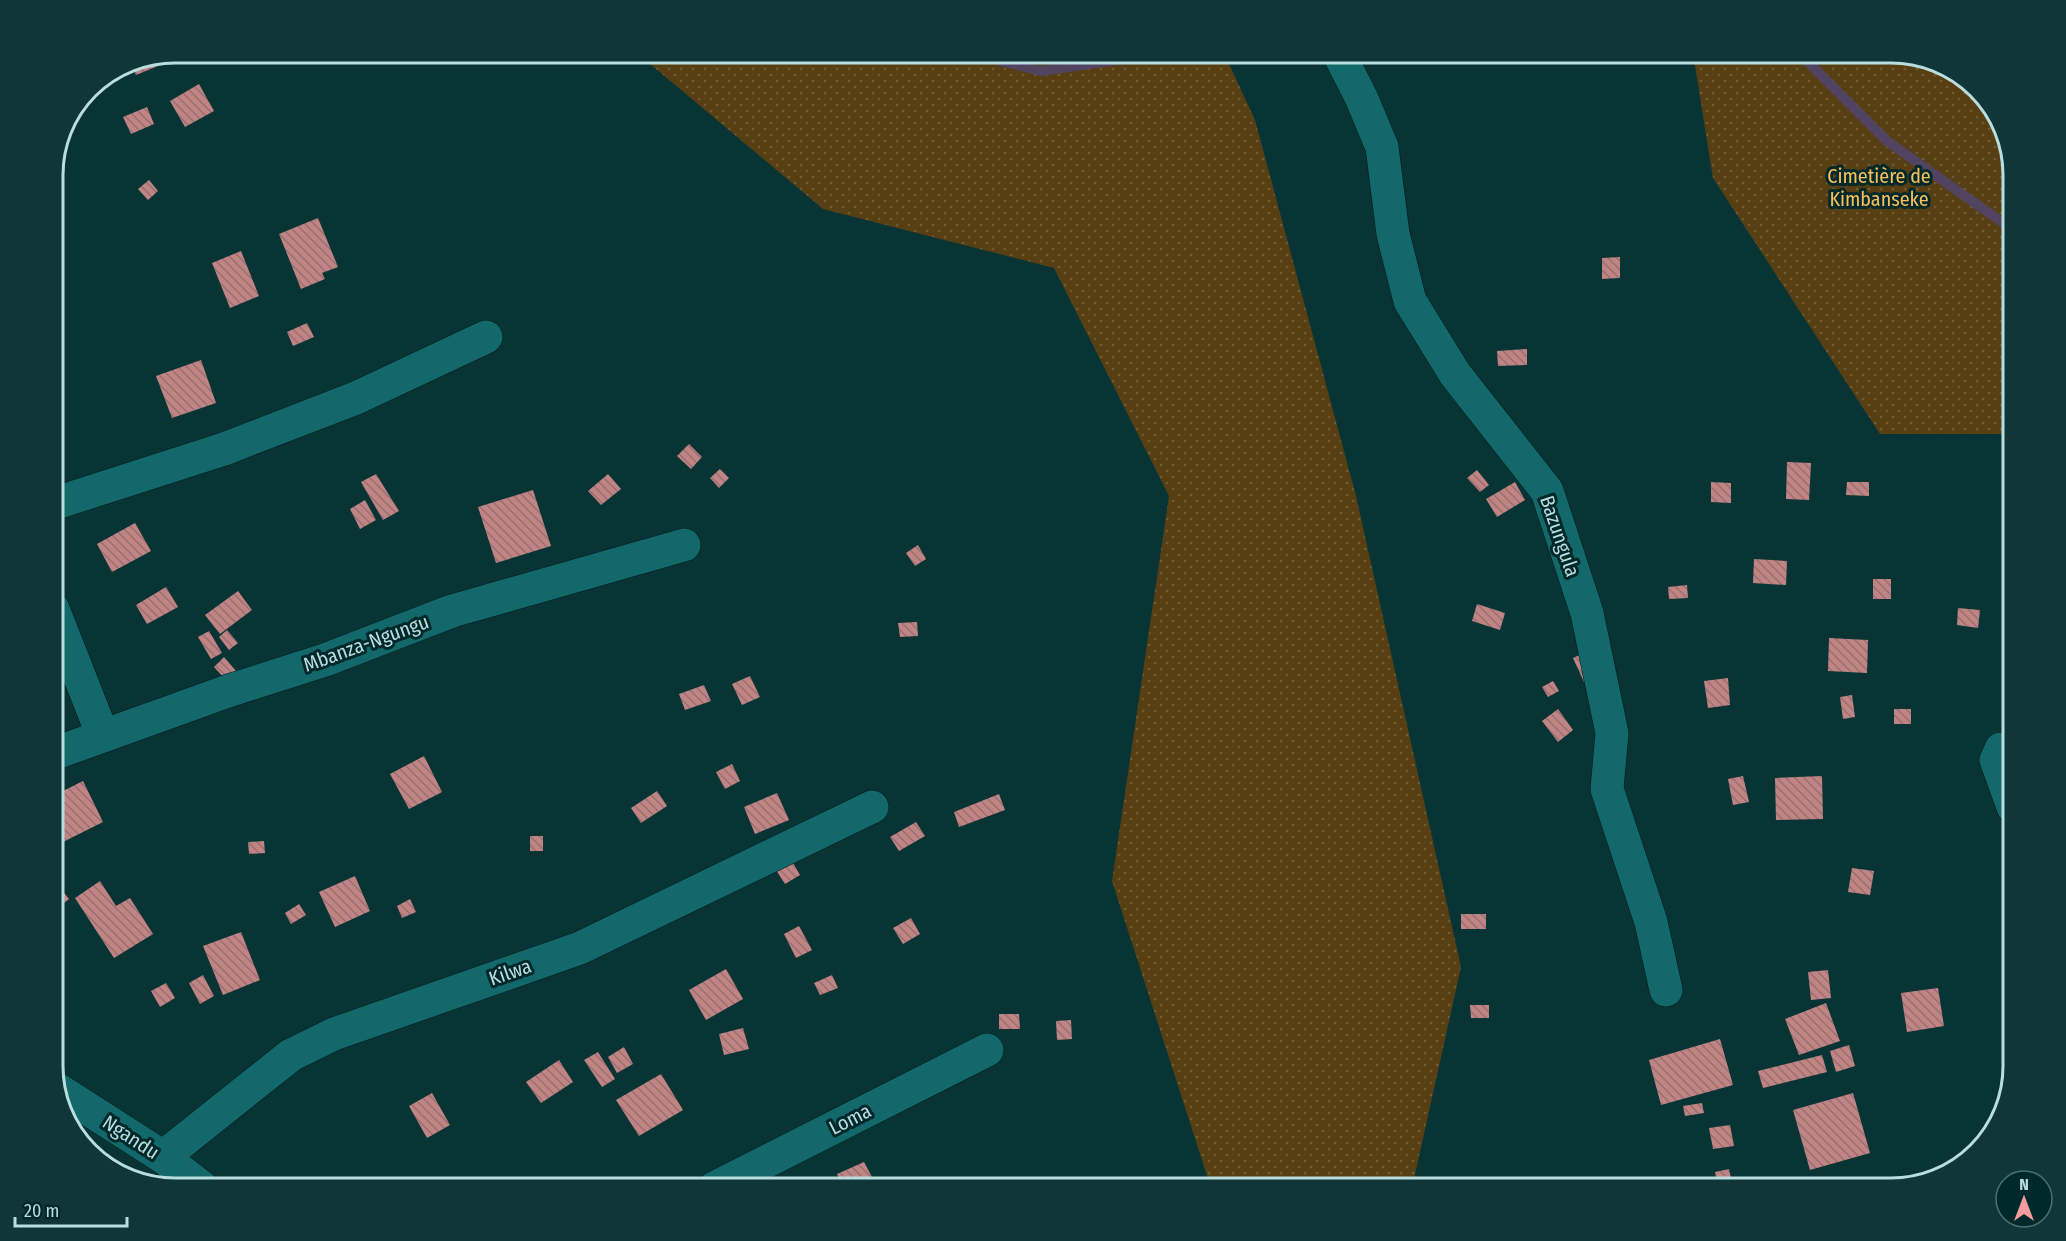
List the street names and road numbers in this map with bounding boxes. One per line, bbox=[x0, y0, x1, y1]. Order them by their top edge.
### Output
street label: Bazungula bbox=[1535, 492, 1585, 580]
street label: Mbanza-Ngungu bbox=[300, 609, 432, 677]
street label: Kilwa bbox=[486, 954, 534, 990]
street label: Loma bbox=[825, 1098, 875, 1140]
street label: Ngandu bbox=[98, 1110, 164, 1164]

